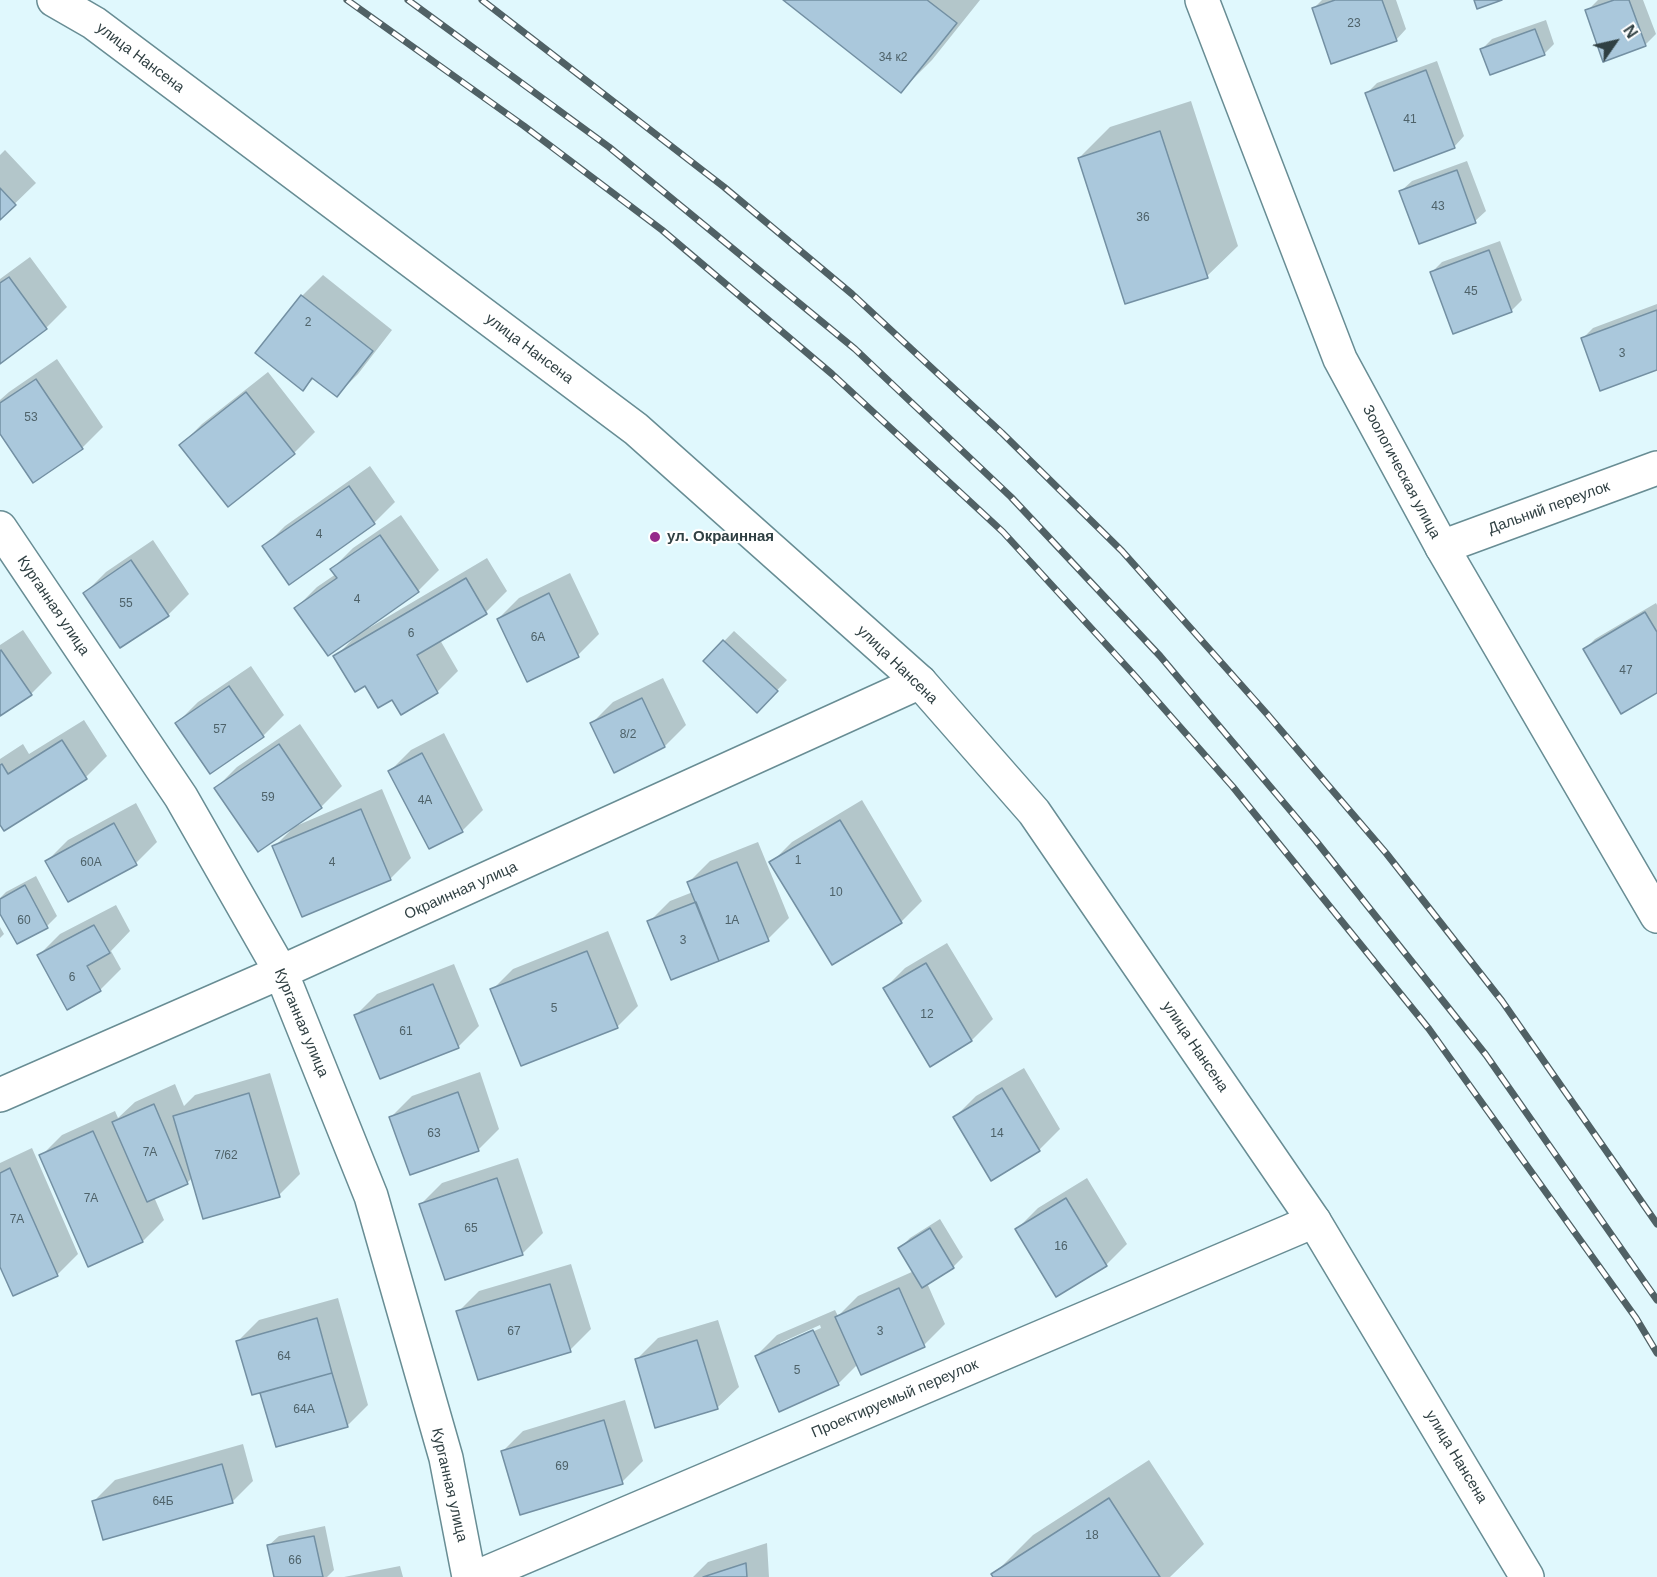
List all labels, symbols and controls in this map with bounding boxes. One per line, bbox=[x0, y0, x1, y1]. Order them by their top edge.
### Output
north arrow bbox=[1585, 12, 1645, 72]
house number: 23 bbox=[1347, 17, 1361, 31]
street label: улица Нансена bbox=[93, 19, 187, 97]
text: N bbox=[1620, 22, 1641, 41]
house number: 34 к2 bbox=[879, 51, 907, 65]
house number: 41 bbox=[1403, 113, 1417, 127]
house number: 43 bbox=[1431, 200, 1445, 214]
house number: 36 bbox=[1136, 211, 1150, 225]
house number: 45 bbox=[1464, 285, 1478, 299]
street label: улица Нансена bbox=[482, 310, 576, 388]
house number: 2 bbox=[305, 316, 311, 330]
house number: 3 bbox=[1619, 347, 1625, 361]
street label: Зоологическая улица bbox=[1358, 402, 1444, 542]
house number: 53 bbox=[24, 411, 38, 425]
street label: Дальний переулок bbox=[1486, 478, 1612, 538]
house number: 4 bbox=[316, 528, 322, 542]
place label: ул. Окраинная bbox=[667, 528, 774, 546]
marker: ул. Окраинная bbox=[648, 530, 662, 544]
street label: Курганная улица bbox=[13, 553, 93, 659]
house number: 4 bbox=[354, 593, 360, 607]
house number: 55 bbox=[119, 597, 133, 611]
street label: улица Нансена bbox=[853, 622, 941, 708]
house number: 6 bbox=[408, 627, 414, 641]
house number: 6А bbox=[531, 631, 545, 645]
house number: 47 bbox=[1619, 664, 1633, 678]
house number: 57 bbox=[213, 723, 227, 737]
house number: 8/2 bbox=[620, 728, 636, 742]
house number: 59 bbox=[261, 791, 275, 805]
house number: 4А bbox=[418, 794, 432, 808]
house number: 1 bbox=[795, 854, 801, 868]
house number: 60А bbox=[80, 856, 102, 870]
house number: 4 bbox=[329, 856, 335, 870]
street label: Окраинная улица bbox=[402, 858, 520, 924]
house number: 10 bbox=[829, 886, 843, 900]
house number: 60 bbox=[17, 914, 31, 928]
house number: 1А bbox=[725, 914, 739, 928]
house number: 3 bbox=[680, 934, 686, 948]
street label: Курганная улица bbox=[270, 966, 332, 1080]
house number: 6 bbox=[69, 971, 75, 985]
street label: улица Нансена bbox=[1158, 998, 1232, 1096]
house number: 5 bbox=[551, 1002, 557, 1016]
house number: 12 bbox=[920, 1008, 934, 1022]
house number: 61 bbox=[399, 1025, 413, 1039]
house number: 63 bbox=[427, 1127, 441, 1141]
house number: 14 bbox=[990, 1127, 1004, 1141]
house number: 7А bbox=[143, 1146, 157, 1160]
house number: 7/62 bbox=[214, 1149, 238, 1163]
house number: 7А bbox=[84, 1192, 98, 1206]
house number: 7А bbox=[10, 1213, 24, 1227]
house number: 65 bbox=[464, 1222, 478, 1236]
house number: 16 bbox=[1054, 1240, 1068, 1254]
house number: 67 bbox=[507, 1325, 521, 1339]
house number: 3 bbox=[877, 1325, 883, 1339]
house number: 64 bbox=[277, 1350, 291, 1364]
street label: Проектируемый переулок bbox=[809, 1356, 981, 1442]
house number: 5 bbox=[794, 1364, 800, 1378]
house number: 64А bbox=[293, 1403, 315, 1417]
street label: улица Нансена bbox=[1421, 1407, 1491, 1507]
street label: Курганная улица bbox=[427, 1426, 471, 1544]
house number: 69 bbox=[555, 1460, 569, 1474]
house number: 64Б bbox=[152, 1495, 174, 1509]
house number: 18 bbox=[1085, 1529, 1099, 1543]
house number: 66 bbox=[288, 1554, 302, 1568]

